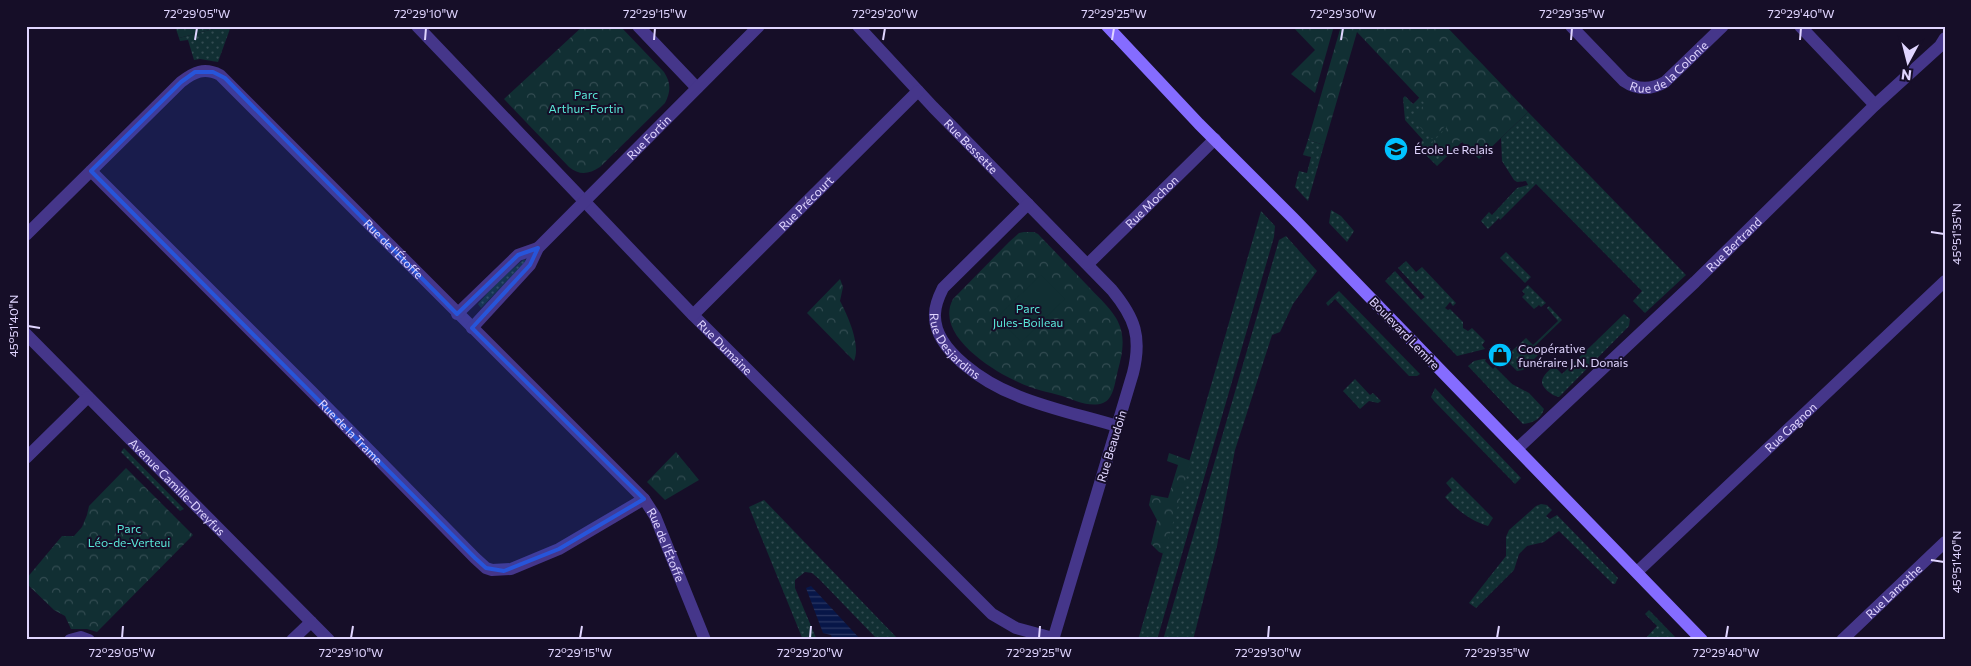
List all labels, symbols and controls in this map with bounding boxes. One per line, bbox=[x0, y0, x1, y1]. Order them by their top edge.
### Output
text: 72°29'05"W bbox=[164, 6, 230, 20]
text: 72°29'10"W bbox=[394, 6, 458, 20]
text: 72°29'15"W bbox=[623, 6, 687, 20]
text: 72°29'20"W bbox=[852, 6, 918, 20]
text: 72°29'25"W bbox=[1081, 6, 1147, 20]
text: 72°29'30"W bbox=[1310, 6, 1376, 20]
text: 72°29'35"W bbox=[1539, 6, 1605, 20]
text: 72°29'40"W bbox=[1768, 6, 1834, 20]
street label: Rue de la Colonie bbox=[1628, 38, 1710, 95]
north arrow bbox=[1884, 38, 1934, 88]
text: N bbox=[1900, 66, 1913, 84]
park label: Parc Arthur-Fortin bbox=[549, 87, 623, 115]
street label: Rue Fortin bbox=[623, 112, 673, 162]
street label: Rue Bessette bbox=[941, 116, 1001, 176]
school or university icon: École Le Relais bbox=[1383, 136, 1409, 162]
place label: École Le Relais bbox=[1414, 142, 1493, 156]
street label: Rue Mochon bbox=[1122, 172, 1181, 231]
street label: Rue Précourt bbox=[775, 173, 836, 233]
text: 45°51'35"N bbox=[1949, 203, 1963, 265]
street label: Rue Bertrand bbox=[1703, 214, 1764, 274]
street label: Rue de l'Étoffe bbox=[361, 216, 427, 282]
street label: Boulevard Lemire bbox=[1367, 294, 1443, 372]
text: 45°51'40"N bbox=[6, 295, 20, 357]
park label: Parc Jules-Boileau bbox=[993, 301, 1063, 330]
street label: Rue Desjardins bbox=[928, 313, 983, 382]
street label: Rue Dumaine bbox=[695, 317, 755, 377]
place label: Coopérative funéraire J.N. Donais bbox=[1518, 341, 1628, 370]
shop icon: Coopérative funéraire J.N. Donais bbox=[1487, 342, 1513, 368]
street label: Rue de la Trame bbox=[316, 396, 386, 467]
street label: Rue Gagnon bbox=[1762, 399, 1819, 455]
street label: Rue Beaudoin bbox=[1093, 408, 1129, 484]
street label: Avenue Camille-Dreyfus bbox=[126, 435, 228, 538]
street label: Rue de l'Étoffe bbox=[645, 505, 688, 584]
park label: Parc Léo-de-Verteui bbox=[88, 521, 170, 549]
text: 45°51'40"N bbox=[1949, 531, 1963, 593]
street label: Rue Lamothe bbox=[1862, 561, 1924, 621]
text: 72°29'05"W bbox=[89, 645, 155, 659]
text: 72°29'10"W bbox=[319, 645, 383, 659]
text: 72°29'15"W bbox=[548, 645, 612, 659]
text: 72°29'20"W bbox=[777, 645, 843, 659]
text: 72°29'25"W bbox=[1006, 645, 1072, 659]
text: 72°29'30"W bbox=[1235, 645, 1301, 659]
text: 72°29'35"W bbox=[1464, 645, 1530, 659]
text: 72°29'40"W bbox=[1693, 645, 1759, 659]

